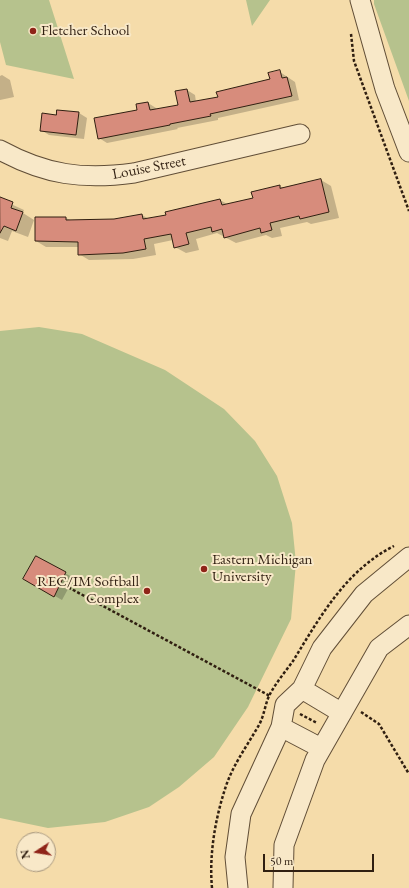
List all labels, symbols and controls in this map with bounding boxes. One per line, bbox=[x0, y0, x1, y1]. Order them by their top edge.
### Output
place label: Fletcher School bbox=[41, 22, 130, 40]
marker: Fletcher School bbox=[28, 26, 38, 36]
street label: Louise Street bbox=[111, 152, 187, 184]
place label: Eastern Michigan University bbox=[212, 551, 313, 586]
marker: Eastern Michigan University bbox=[199, 564, 209, 574]
place label: REC/IM Softball Complex bbox=[37, 573, 139, 608]
marker: REC/IM Softball Complex bbox=[142, 586, 152, 596]
north arrow bbox=[16, 832, 56, 872]
scale bar bbox=[265, 846, 376, 872]
text: N bbox=[17, 848, 33, 860]
text: 50 m bbox=[270, 853, 293, 869]

